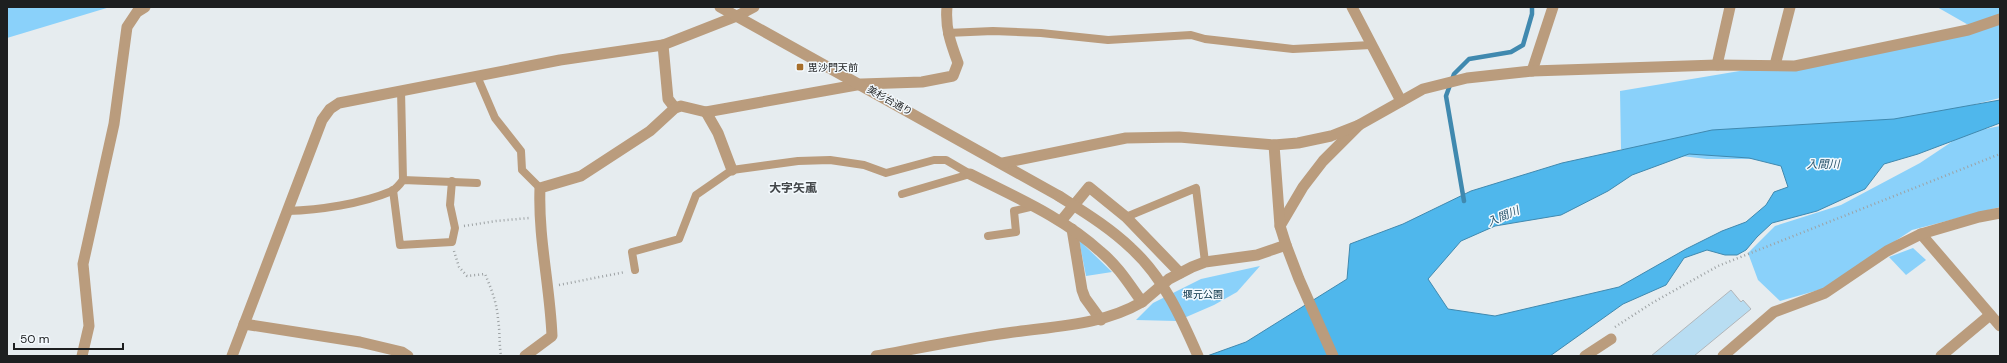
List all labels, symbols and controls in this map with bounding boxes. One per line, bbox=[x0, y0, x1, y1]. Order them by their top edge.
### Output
place label: 毘沙門天前 bbox=[808, 61, 858, 74]
marker: 毘沙門天前 bbox=[795, 62, 805, 72]
street label: 美杉台通り bbox=[865, 83, 915, 118]
water label: 入間川 bbox=[1807, 157, 1840, 171]
district label: 大字矢颪 bbox=[769, 180, 817, 196]
water label: 入間川 bbox=[1485, 203, 1522, 229]
park label: 堰元公園 bbox=[1183, 288, 1223, 301]
scale bar bbox=[14, 325, 123, 351]
text: 50 m bbox=[20, 331, 49, 347]

